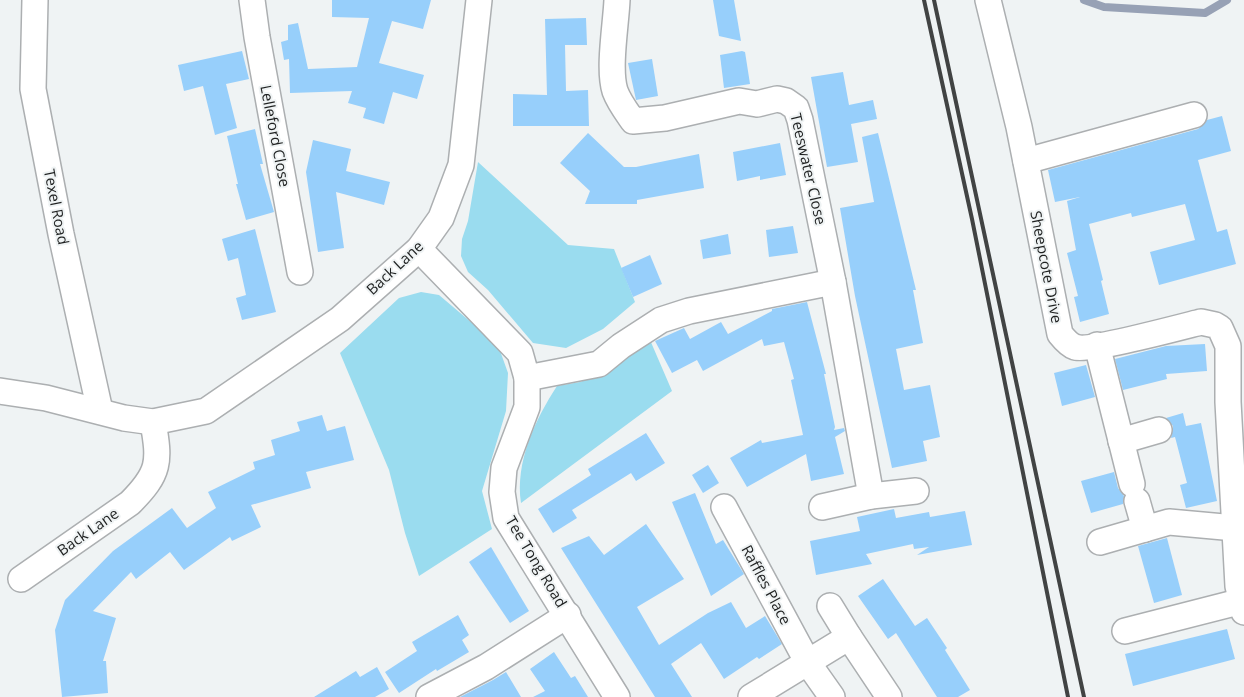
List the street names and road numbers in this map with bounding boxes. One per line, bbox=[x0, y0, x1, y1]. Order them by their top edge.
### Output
street label: Lelleford Close bbox=[256, 83, 296, 188]
street label: Teeswater Close bbox=[786, 111, 832, 226]
street label: Texel Road bbox=[40, 167, 74, 246]
street label: Sheepcote Drive bbox=[1026, 209, 1068, 325]
street label: Back Lane bbox=[362, 236, 427, 299]
street label: Back Lane bbox=[53, 503, 122, 560]
street label: Tee Tong Road bbox=[502, 512, 572, 611]
street label: Raffles Place bbox=[737, 541, 796, 628]

